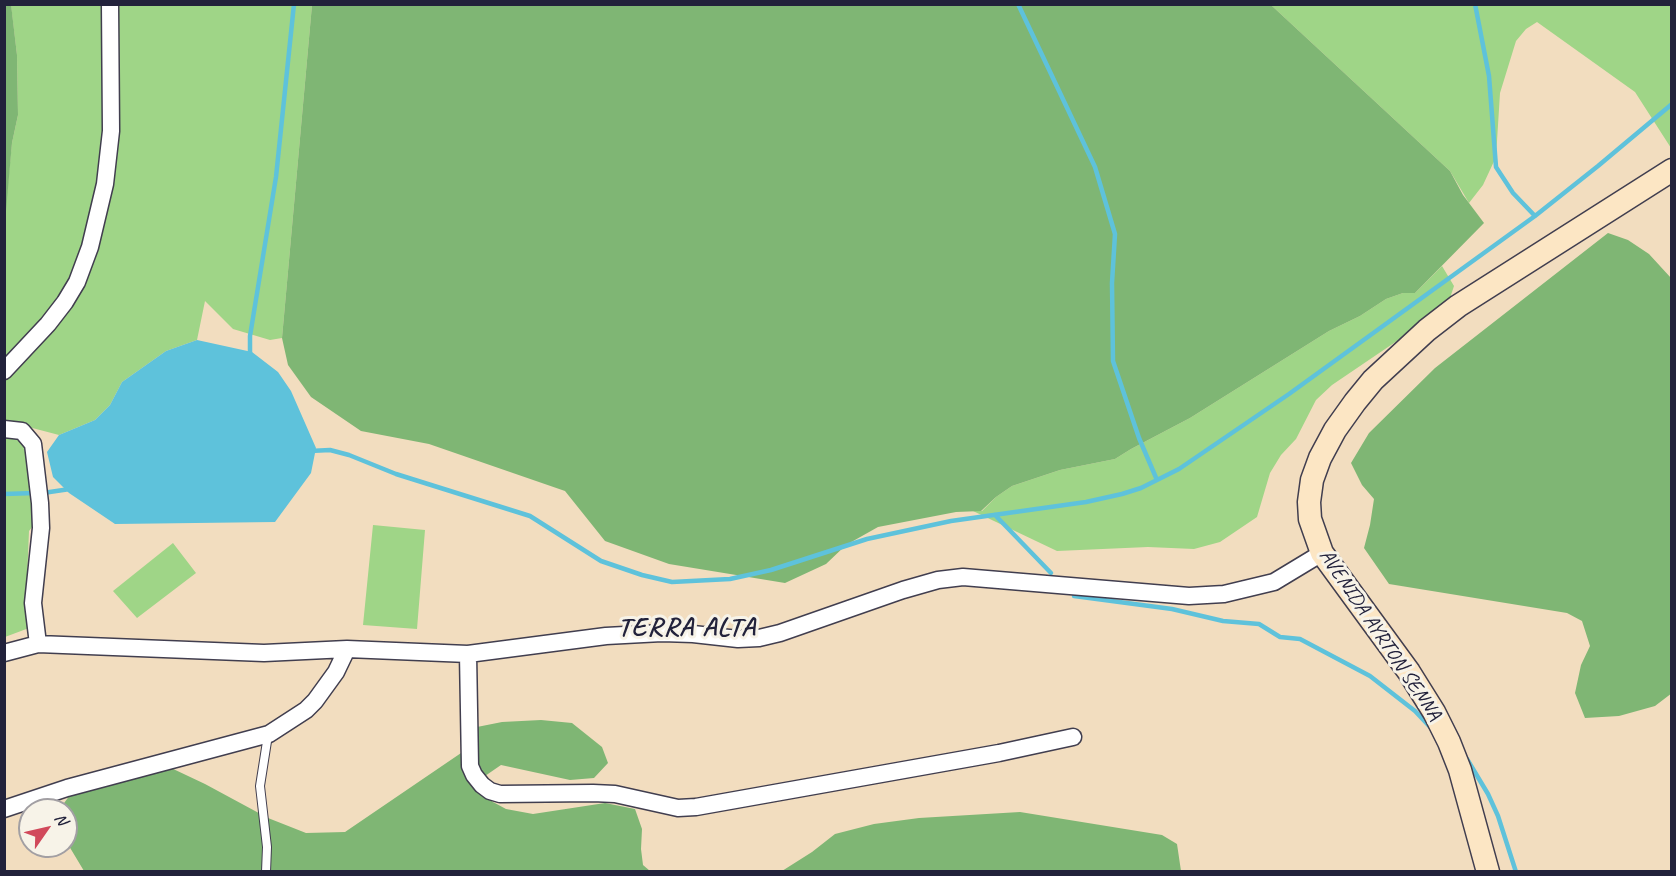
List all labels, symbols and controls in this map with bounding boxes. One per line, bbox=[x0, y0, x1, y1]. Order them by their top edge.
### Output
street label: AVENIDA AYRTON SENNA bbox=[1313, 544, 1447, 726]
district label: TERRA ALTA bbox=[618, 612, 756, 644]
north arrow bbox=[18, 798, 78, 858]
text: N bbox=[50, 809, 72, 829]

